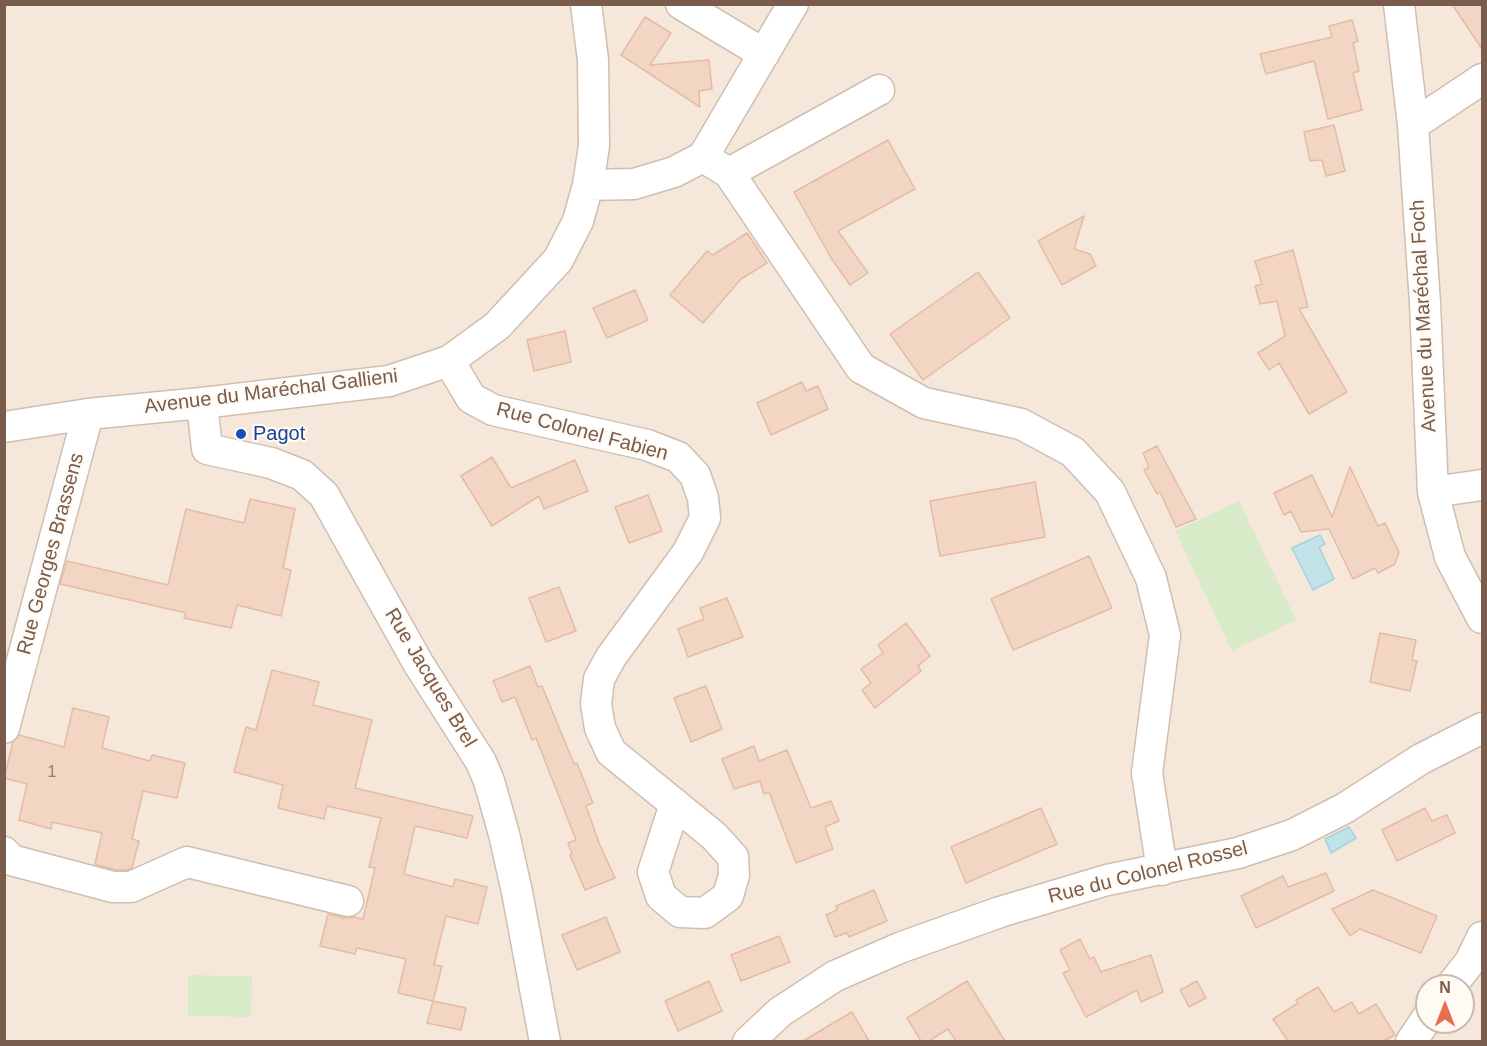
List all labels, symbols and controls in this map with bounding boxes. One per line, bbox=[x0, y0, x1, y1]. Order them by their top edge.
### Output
street label: Avenue du Maréchal Foch bbox=[1406, 199, 1442, 433]
street label: Avenue du Maréchal Gallieni bbox=[143, 365, 399, 419]
street label: Rue Colonel Fabien bbox=[494, 398, 670, 466]
place label: Pagot bbox=[253, 422, 305, 446]
marker: Pagot bbox=[234, 427, 248, 441]
street label: Rue Georges Brassens bbox=[13, 450, 89, 658]
street label: Rue Jacques Brel bbox=[379, 604, 481, 752]
house number: 1 bbox=[48, 763, 56, 783]
street label: Rue du Colonel Rossel bbox=[1046, 837, 1250, 909]
north arrow bbox=[1415, 974, 1475, 1034]
text: N bbox=[1439, 979, 1451, 996]

